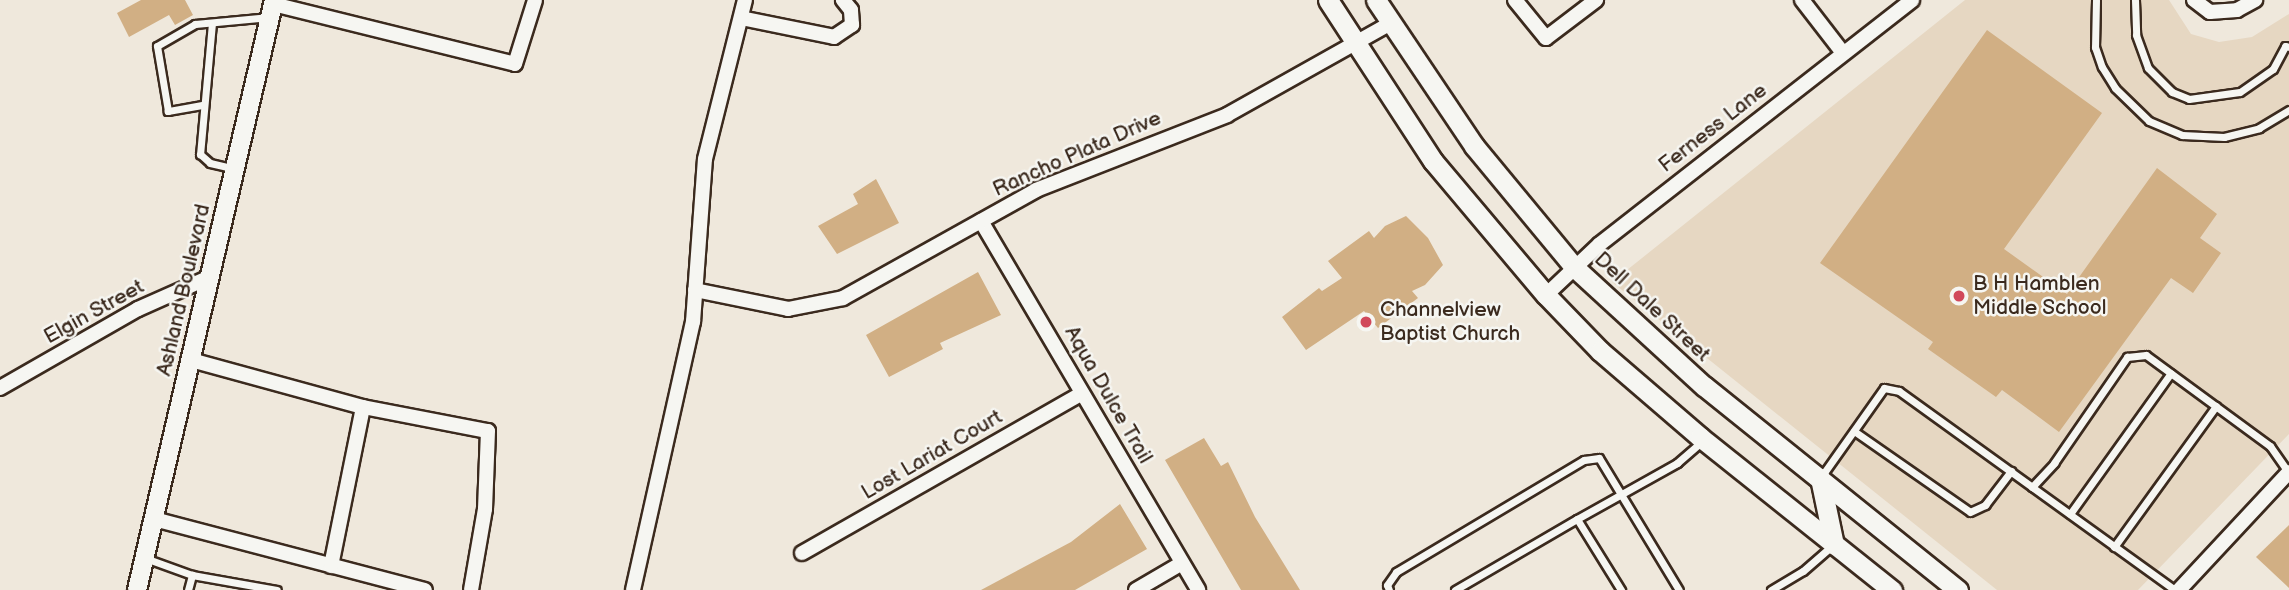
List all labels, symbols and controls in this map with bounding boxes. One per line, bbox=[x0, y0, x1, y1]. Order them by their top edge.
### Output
street label: Ferness Lane bbox=[1654, 78, 1772, 178]
street label: Rancho Plata Drive bbox=[989, 106, 1165, 202]
street label: Ashland Boulevard bbox=[152, 202, 216, 378]
street label: Dell Dale Street bbox=[1589, 247, 1715, 367]
place label: B H Hamblen Middle School bbox=[1973, 271, 2107, 321]
street label: Elgin Street bbox=[40, 274, 148, 350]
marker: B H Hamblen Middle School bbox=[1951, 288, 1967, 304]
place label: Channelview Baptist Church bbox=[1380, 297, 1520, 347]
marker: Channelview Baptist Church bbox=[1358, 314, 1374, 330]
street label: Aqua Dulce Trail bbox=[1058, 322, 1158, 468]
street label: Lost Lariat Court bbox=[857, 405, 1007, 505]

